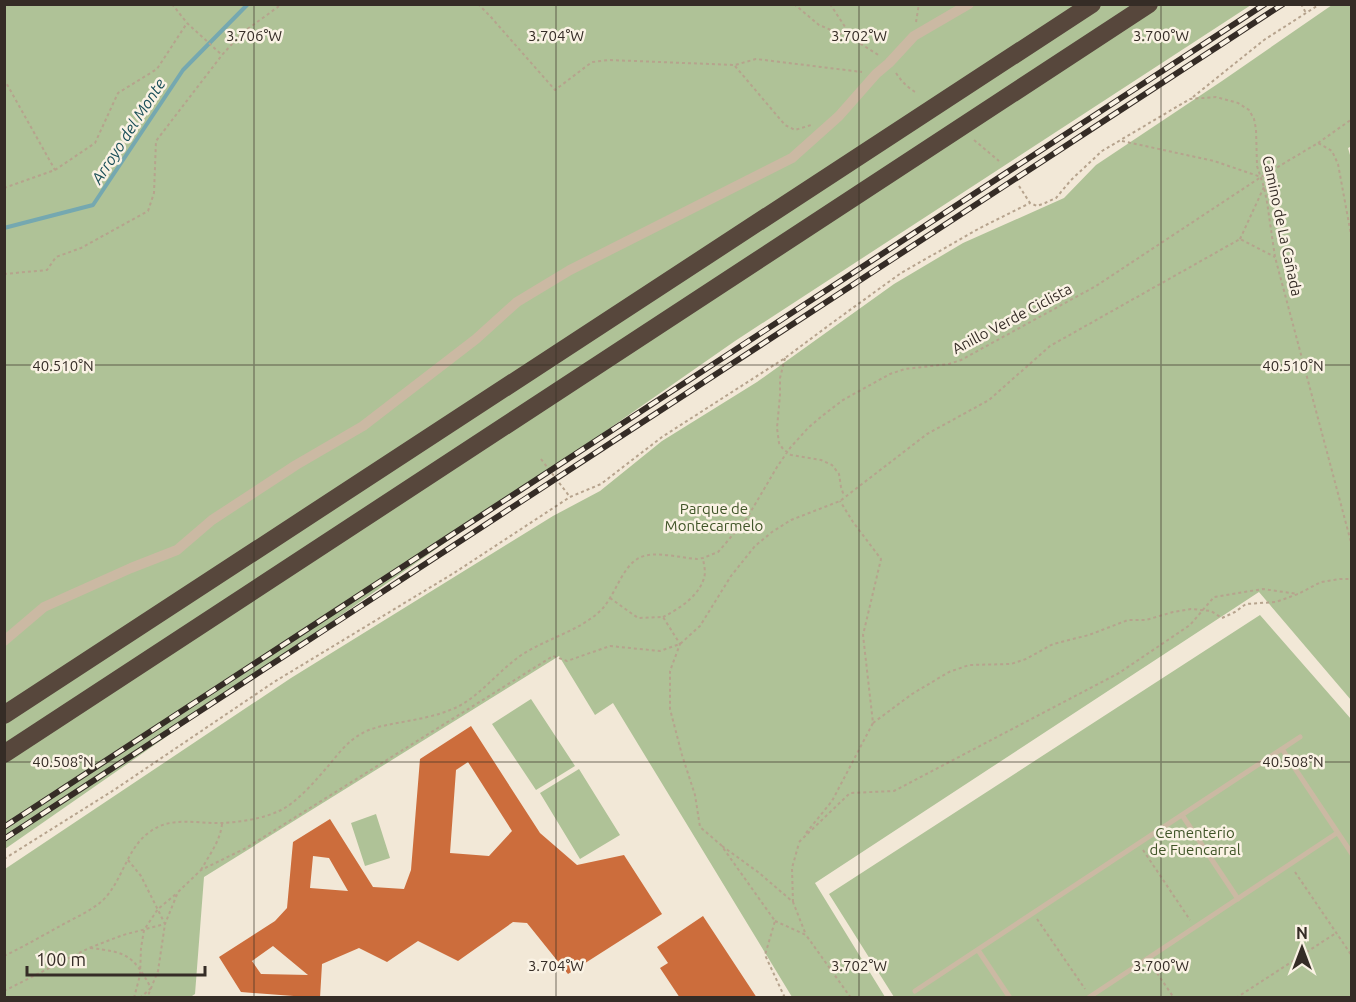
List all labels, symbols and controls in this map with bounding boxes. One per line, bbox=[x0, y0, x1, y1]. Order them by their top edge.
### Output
text: 3.706°W bbox=[226, 27, 282, 44]
text: 3.704°W bbox=[528, 27, 584, 44]
text: 3.702°W bbox=[831, 27, 887, 44]
text: 3.700°W bbox=[1133, 27, 1189, 44]
water label: Arroyo del Monte bbox=[87, 75, 169, 188]
street label: Camino de La Cañada bbox=[1259, 154, 1306, 298]
street label: Anillo Verde Ciclista bbox=[949, 280, 1074, 357]
text: 40.510°N bbox=[32, 357, 94, 374]
text: 40.510°N bbox=[1262, 357, 1324, 374]
park label: Parque de Montecarmelo bbox=[665, 500, 763, 534]
text: 40.508°N bbox=[32, 753, 94, 770]
text: 40.508°N bbox=[1262, 753, 1324, 770]
park label: Cementerio de Fuencarral bbox=[1149, 824, 1241, 858]
north arrow bbox=[1272, 918, 1332, 978]
text: N bbox=[1296, 924, 1308, 942]
scale bar bbox=[27, 939, 206, 977]
text: 100 m bbox=[36, 949, 86, 969]
text: 3.704°W bbox=[528, 957, 584, 974]
text: 3.702°W bbox=[831, 957, 887, 974]
text: 3.700°W bbox=[1133, 957, 1189, 974]

